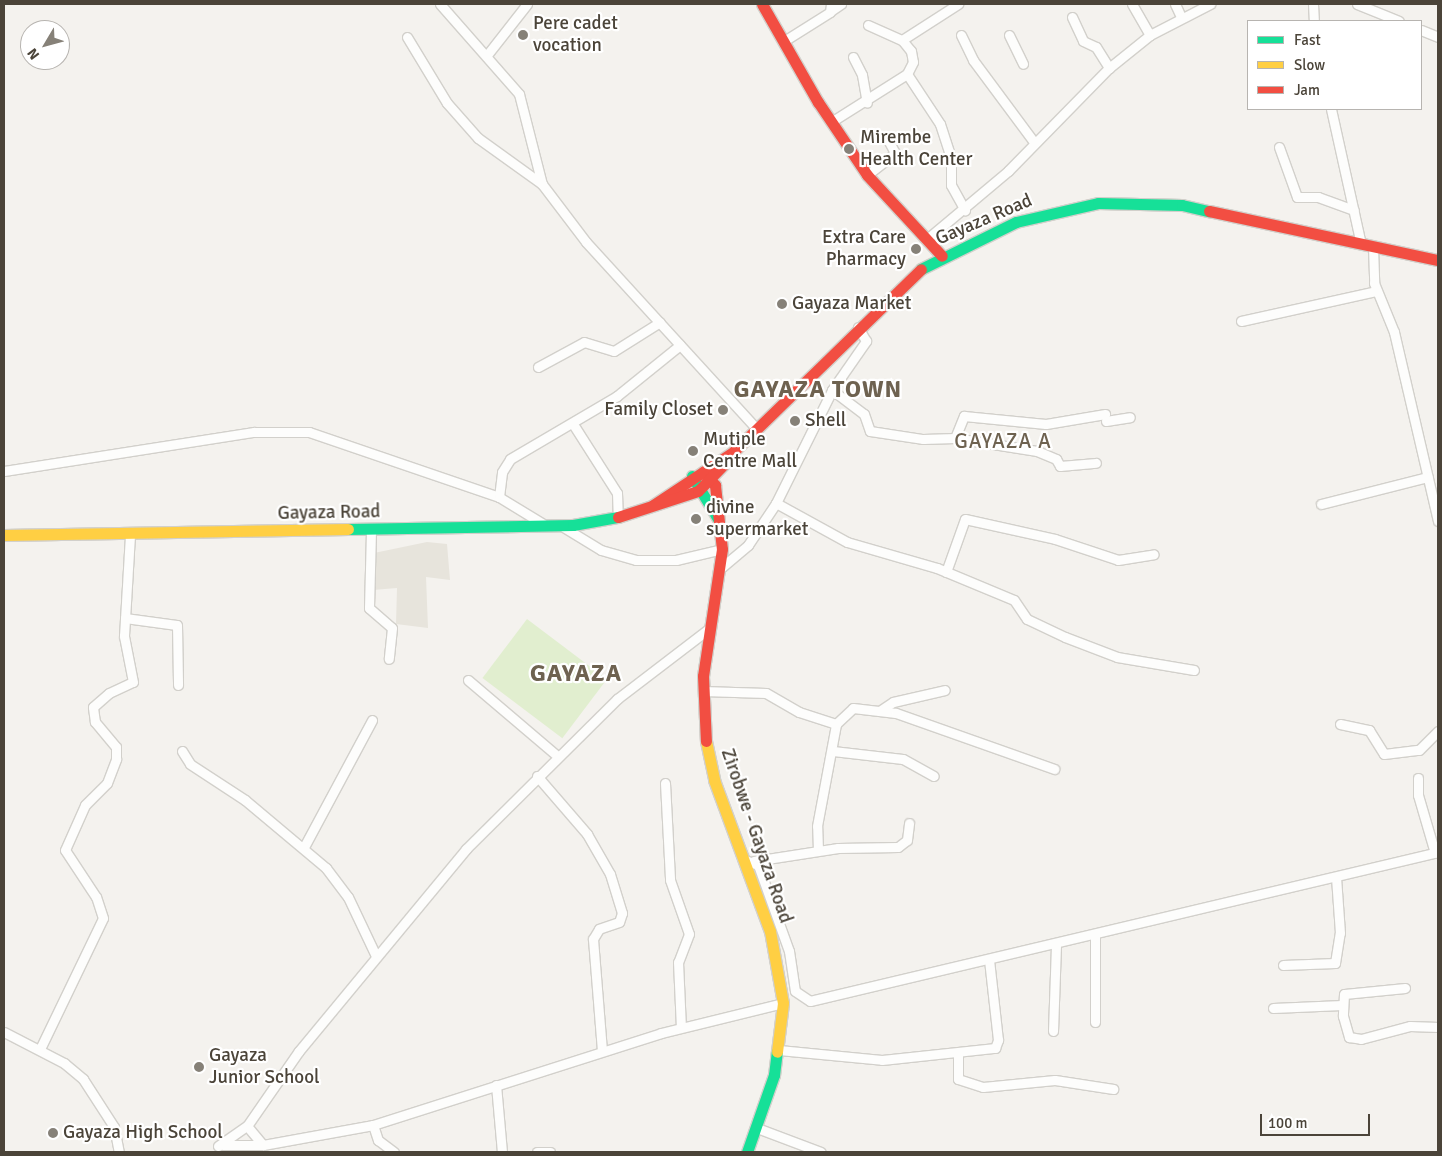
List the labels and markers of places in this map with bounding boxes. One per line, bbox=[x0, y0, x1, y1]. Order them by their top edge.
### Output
place label: Pere cadet vocation bbox=[533, 13, 618, 57]
marker: Pere cadet vocation bbox=[517, 29, 529, 41]
place label: Mirembe Health Center bbox=[860, 127, 973, 171]
marker: Mirembe Health Center bbox=[842, 142, 856, 156]
place label: Extra Care Pharmacy bbox=[822, 227, 906, 271]
marker: Extra Care Pharmacy bbox=[910, 243, 922, 255]
place label: Gayaza Market bbox=[792, 293, 911, 315]
marker: Gayaza Market bbox=[776, 298, 788, 310]
place label: Family Closet bbox=[604, 399, 713, 421]
marker: Family Closet bbox=[717, 404, 729, 416]
place label: Shell bbox=[805, 410, 846, 432]
marker: Shell bbox=[789, 415, 801, 427]
place label: Mutiple Centre Mall bbox=[703, 429, 797, 473]
marker: Mutiple Centre Mall bbox=[687, 445, 699, 457]
place label: divine supermarket bbox=[706, 497, 808, 541]
marker: divine supermarket bbox=[690, 513, 702, 525]
place label: Gayaza Junior School bbox=[209, 1045, 320, 1089]
marker: Gayaza Junior School bbox=[193, 1061, 205, 1073]
place label: Gayaza High School bbox=[63, 1122, 223, 1144]
marker: Gayaza High School bbox=[47, 1127, 59, 1139]

